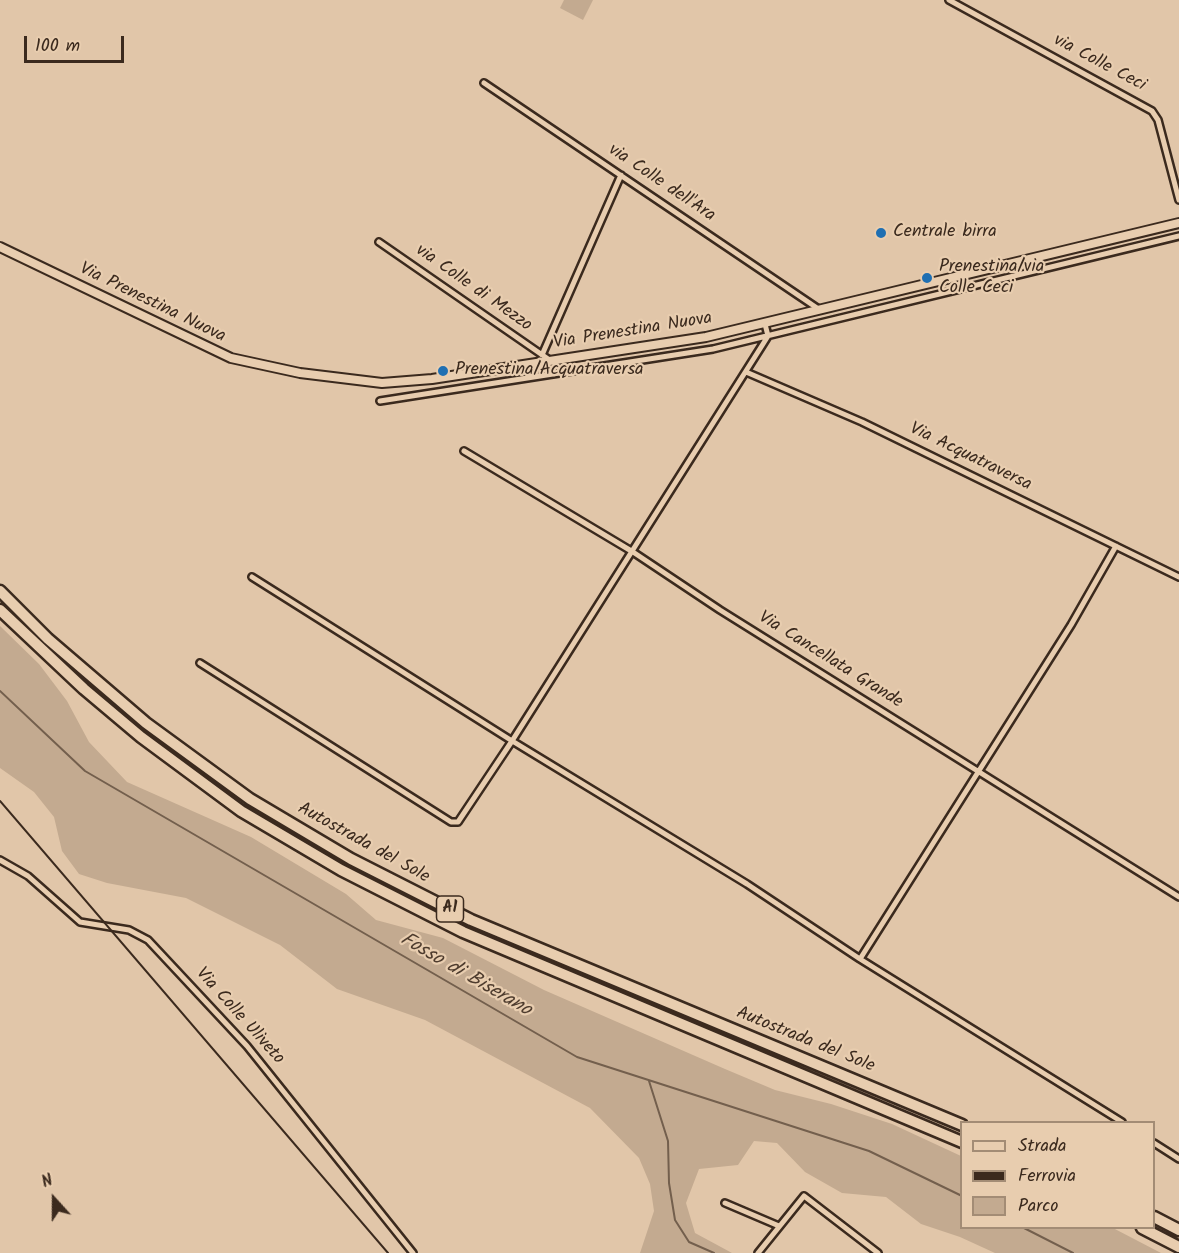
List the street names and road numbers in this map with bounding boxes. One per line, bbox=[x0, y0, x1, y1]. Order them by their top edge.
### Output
street label: via Colle Ceci bbox=[1049, 31, 1149, 97]
street label: via Colle dell'Ara bbox=[603, 140, 719, 228]
street label: via Colle di Mezzo bbox=[411, 241, 535, 337]
street label: Via Prenestina Nuova bbox=[75, 259, 229, 349]
street label: Via Prenestina Nuova bbox=[552, 309, 714, 355]
street label: Via Acquatraversa bbox=[905, 419, 1035, 497]
street label: Via Cancellata Grande bbox=[754, 608, 906, 714]
street label: Autostrada del Sole bbox=[293, 799, 433, 889]
road number: A1 bbox=[436, 896, 464, 922]
street label: Via Colle Uliveto bbox=[190, 964, 288, 1070]
street label: Autostrada del Sole bbox=[733, 1003, 877, 1079]

